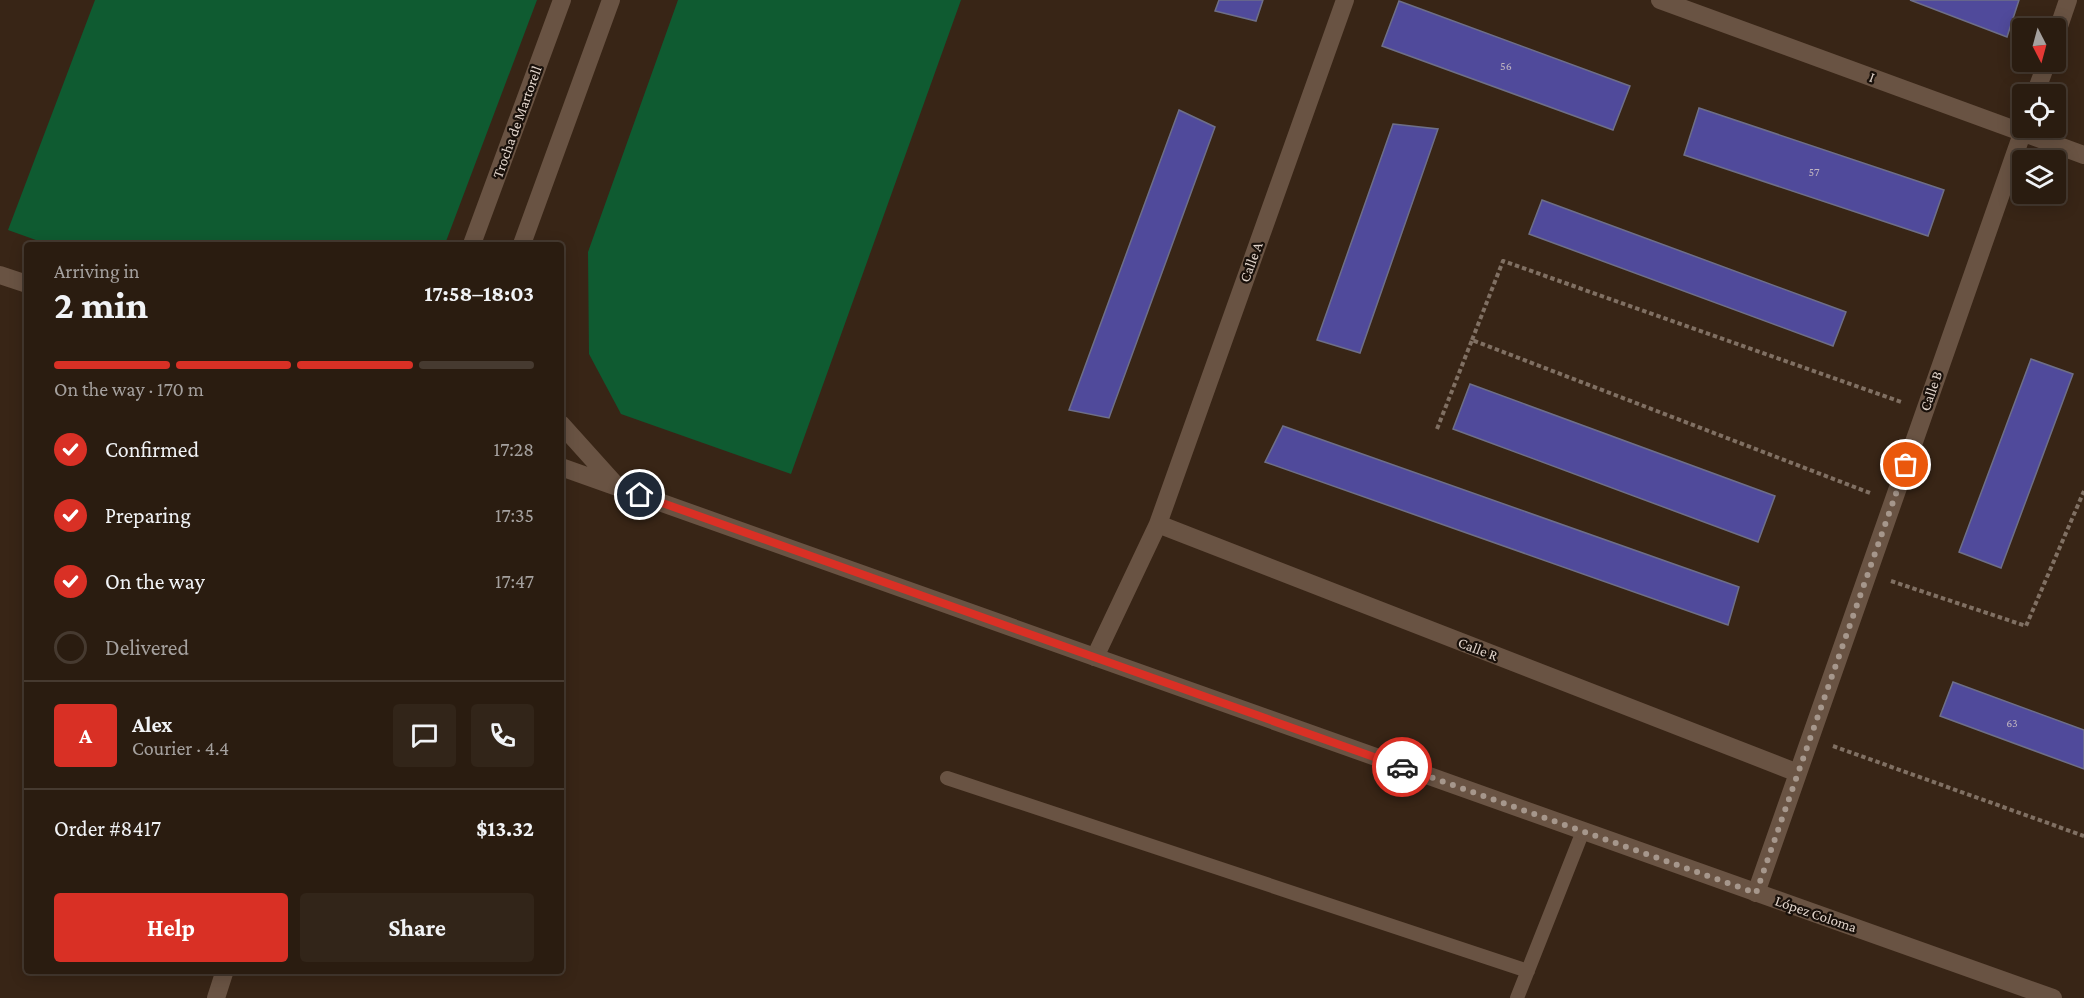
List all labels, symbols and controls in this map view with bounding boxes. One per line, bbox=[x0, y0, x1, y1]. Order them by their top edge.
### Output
north arrow bbox=[2012, 18, 2066, 72]
map controls bbox=[2012, 18, 2066, 204]
house number: 56 bbox=[1500, 59, 1512, 73]
street label: Trocha de Martorell bbox=[489, 64, 545, 180]
street label: I bbox=[1867, 69, 1877, 85]
button: locate bbox=[2012, 84, 2066, 138]
button: layers bbox=[2012, 150, 2066, 204]
house number: 57 bbox=[1809, 165, 1820, 179]
street label: Calle A bbox=[1236, 239, 1266, 284]
text: Arriving in bbox=[54, 260, 139, 282]
text: 17:58–18:03 bbox=[424, 281, 534, 306]
text: 2 min bbox=[54, 283, 148, 326]
street label: Calle B bbox=[1917, 369, 1945, 413]
text: On the way · 170 m bbox=[54, 378, 204, 400]
icon: check bbox=[54, 433, 87, 466]
text: Confirmed bbox=[105, 437, 199, 462]
text: 17:28 bbox=[494, 438, 534, 460]
pin bbox=[1880, 439, 1931, 490]
icon: bag bbox=[1889, 448, 1922, 481]
pin bbox=[614, 469, 665, 520]
icon: home bbox=[623, 478, 656, 511]
icon: check bbox=[54, 499, 87, 532]
text: Preparing bbox=[105, 503, 191, 528]
text: 17:35 bbox=[495, 504, 534, 526]
icon: check bbox=[54, 565, 87, 598]
text: On the way bbox=[105, 569, 205, 594]
text: 17:47 bbox=[495, 570, 534, 592]
street label: Calle R bbox=[1456, 634, 1501, 664]
text: Delivered bbox=[105, 635, 189, 660]
button: chat bbox=[393, 704, 456, 767]
button: phone bbox=[471, 704, 534, 767]
text: Alex bbox=[132, 712, 173, 737]
house number: 63 bbox=[2006, 716, 2018, 730]
text: A bbox=[79, 723, 92, 748]
text: Courier · 4.4 bbox=[132, 737, 229, 759]
courier bbox=[1372, 737, 1432, 797]
icon: car bbox=[1386, 751, 1419, 784]
text: Order #8417 bbox=[54, 816, 161, 841]
text: $13.32 bbox=[476, 816, 534, 841]
button: Help bbox=[54, 893, 288, 962]
button: Share bbox=[300, 893, 534, 962]
street label: López Coloma bbox=[1773, 893, 1859, 936]

